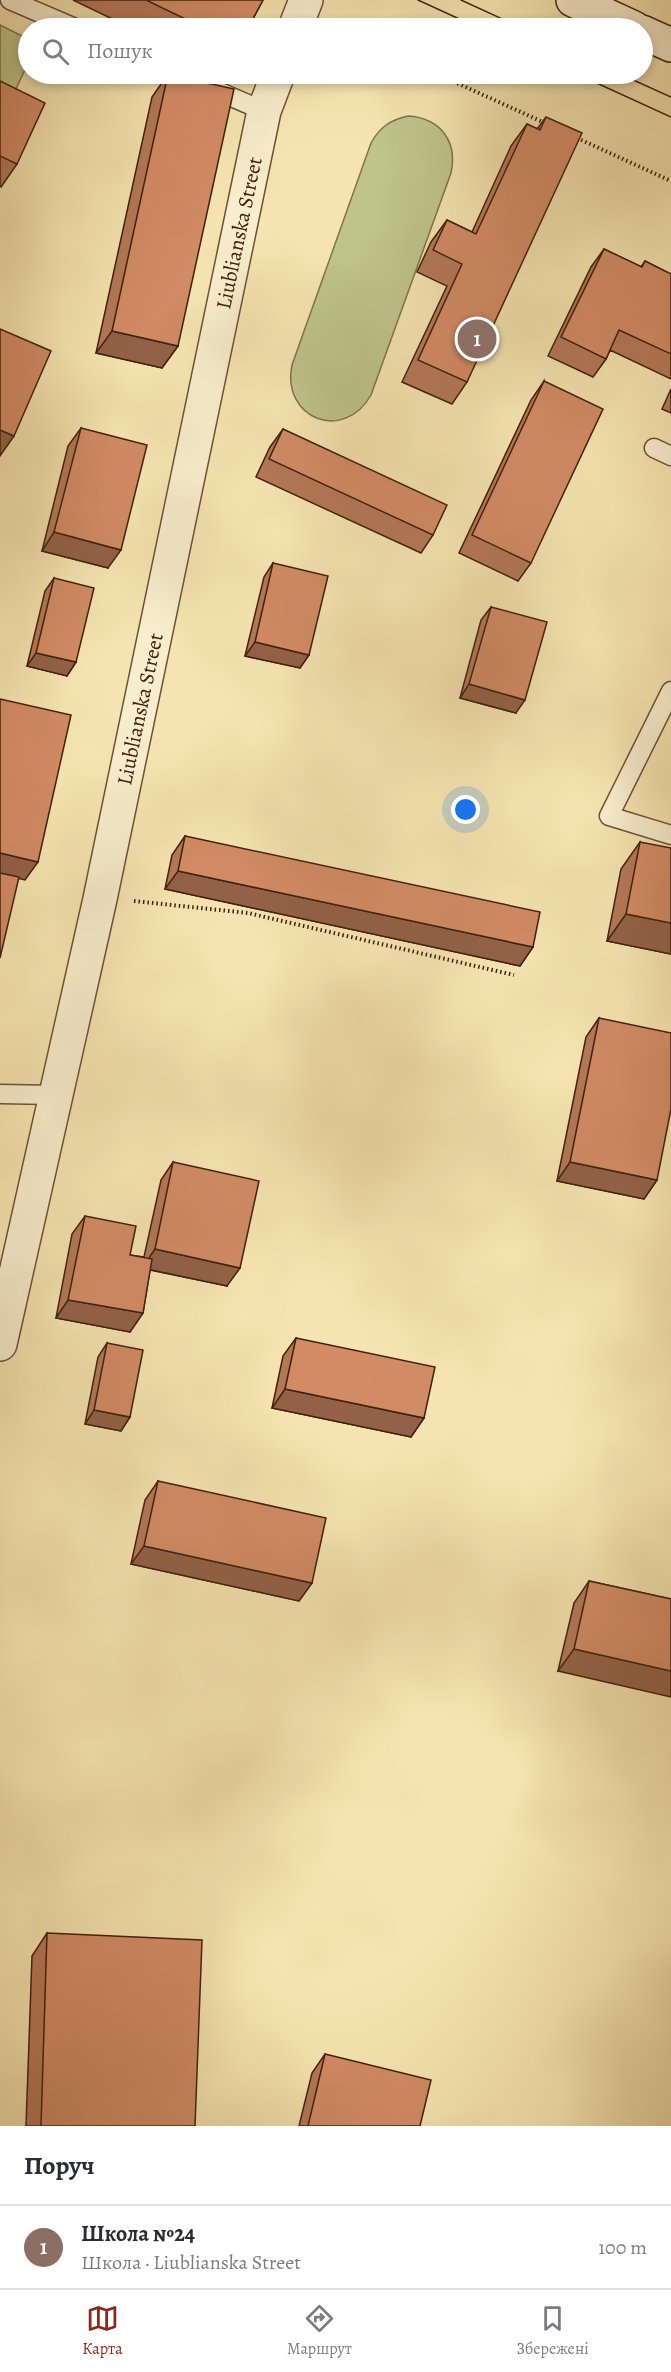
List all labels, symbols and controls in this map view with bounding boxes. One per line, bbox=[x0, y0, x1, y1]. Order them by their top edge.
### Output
search box bbox=[18, 18, 653, 84]
icon: search bbox=[39, 35, 72, 68]
text: Пошук bbox=[87, 36, 153, 66]
street label: Liublianska Street bbox=[209, 154, 269, 312]
pin: 1 bbox=[458, 316, 496, 362]
street label: Liublianska Street bbox=[110, 630, 170, 788]
your location bbox=[451, 795, 480, 824]
text: Поруч bbox=[24, 2148, 95, 2183]
text: Школа №24 bbox=[81, 2219, 195, 2249]
text: 1 bbox=[40, 2234, 47, 2261]
text: 100 m bbox=[598, 2234, 647, 2261]
text: Школа · Liublianska Street bbox=[81, 2249, 301, 2276]
tab: Карта bbox=[82, 2302, 123, 2360]
tab: Маршрут bbox=[287, 2302, 352, 2360]
tab: Збережені bbox=[516, 2302, 589, 2360]

